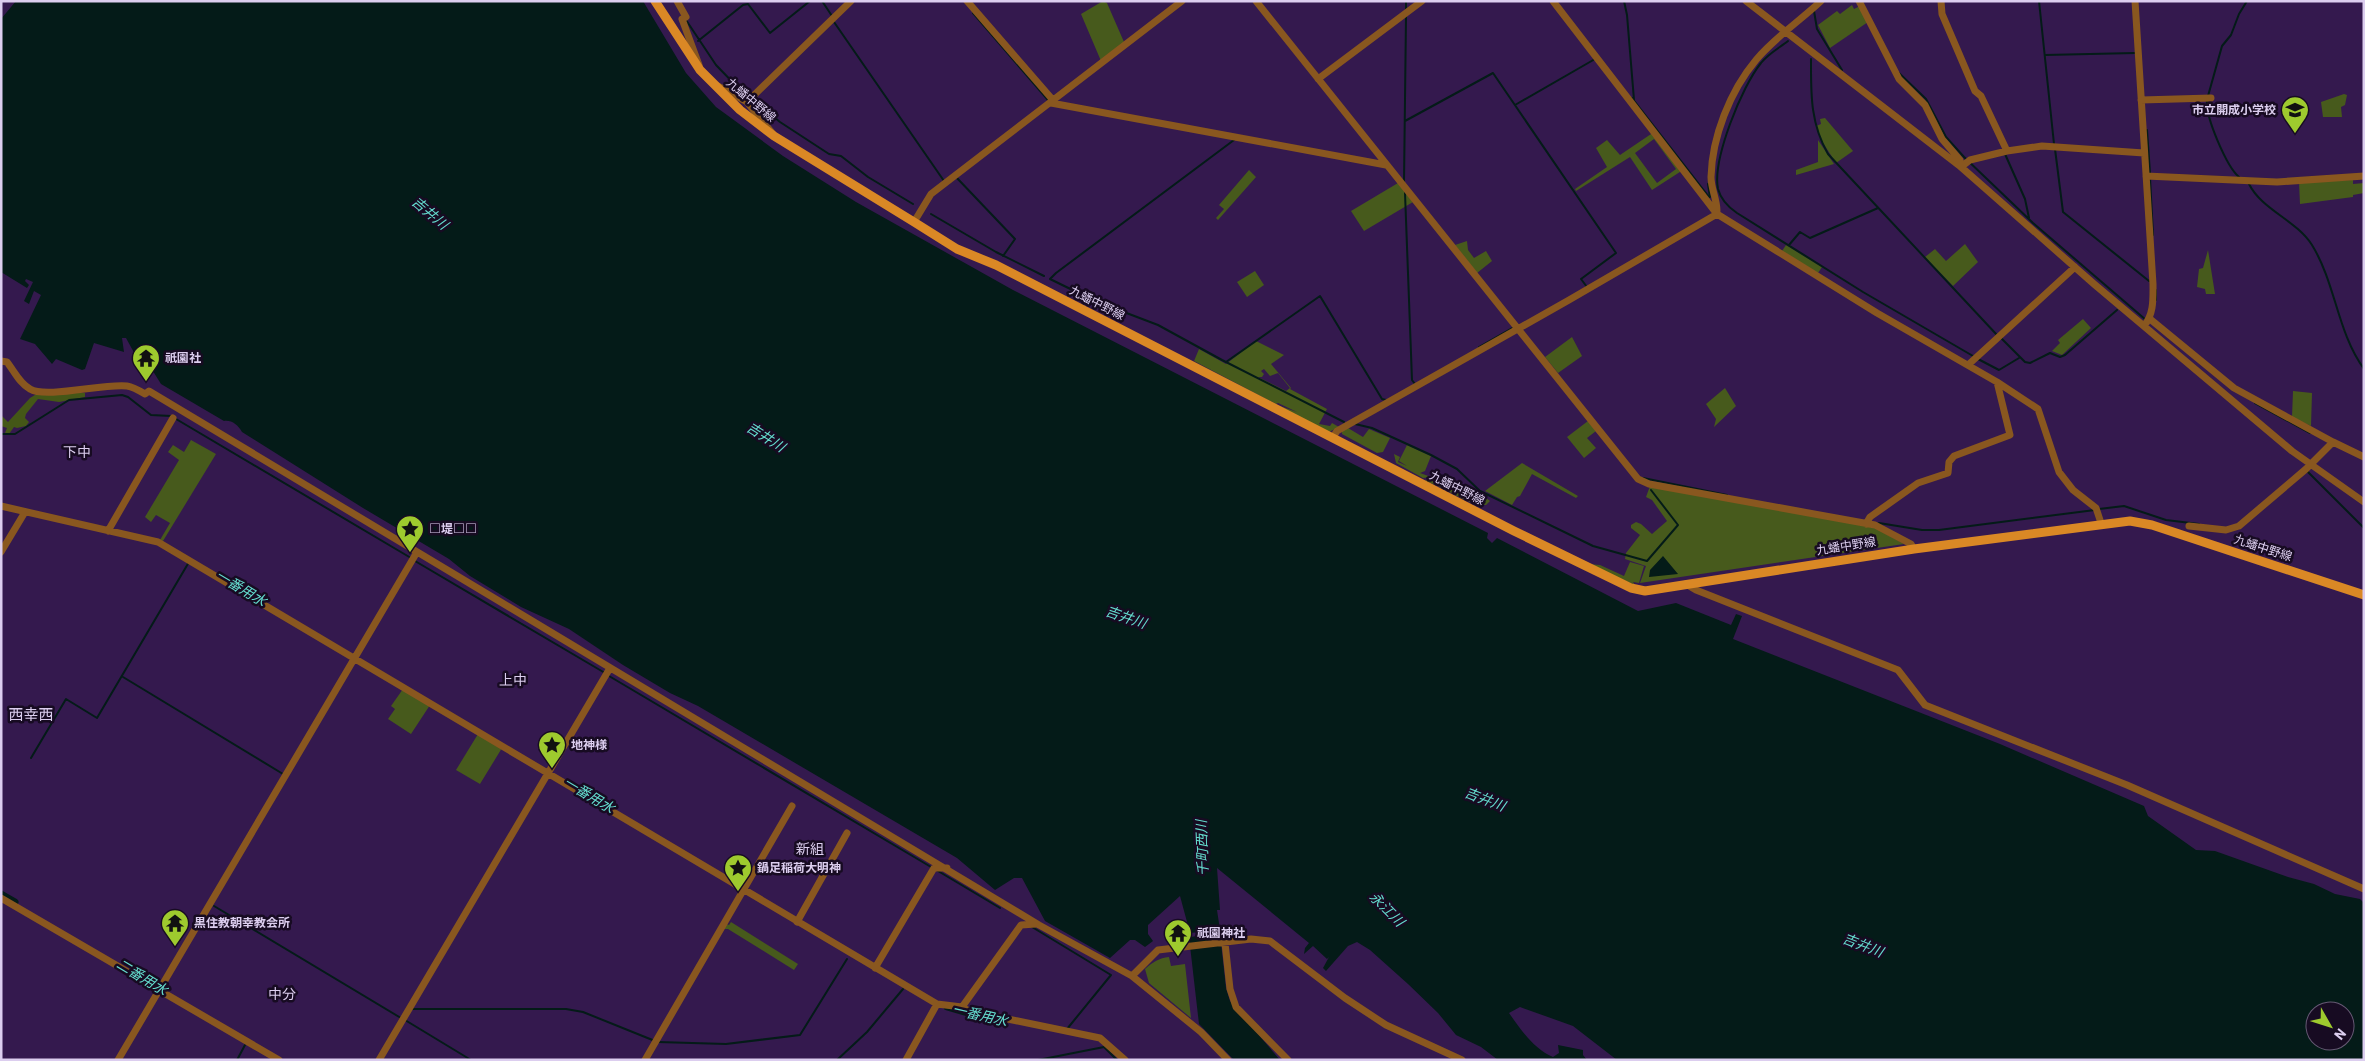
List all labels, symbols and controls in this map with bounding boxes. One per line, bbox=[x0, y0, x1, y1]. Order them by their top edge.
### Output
street label: 九蟠中野線 bbox=[724, 75, 779, 124]
school or university icon: 市立開成小学校 bbox=[2280, 95, 2310, 134]
place label: 市立開成小学校 bbox=[2192, 102, 2276, 116]
water label: 吉井川 bbox=[409, 193, 453, 234]
street label: 九蟠中野線 bbox=[1068, 282, 1127, 322]
temple icon: 祇園社 bbox=[131, 343, 161, 382]
place label: 祇園社 bbox=[165, 350, 201, 364]
water label: 吉井川 bbox=[744, 418, 790, 456]
district label: 下中 bbox=[63, 443, 91, 460]
street label: 九蟠中野線 bbox=[1428, 467, 1487, 507]
place icon: □堤□□ bbox=[395, 514, 425, 553]
place label: □堤□□ bbox=[429, 521, 477, 535]
street label: 九蟠中野線 bbox=[2233, 531, 2294, 563]
street label: 九蟠中野線 bbox=[1815, 533, 1877, 557]
water label: 一番用水 bbox=[213, 566, 271, 610]
water label: 吉井川 bbox=[1104, 602, 1151, 632]
district label: 上中 bbox=[499, 671, 527, 688]
district label: 西幸西 bbox=[8, 705, 54, 723]
place icon: 地神様 bbox=[537, 730, 567, 769]
place label: 地神様 bbox=[571, 737, 607, 751]
water label: 一番用水 bbox=[561, 773, 619, 817]
water label: 吉井川 bbox=[1463, 783, 1510, 815]
water label: 千町西川 bbox=[1192, 818, 1211, 876]
district label: 新組 bbox=[796, 840, 824, 857]
place icon: 鍋足稲荷大明神 bbox=[723, 853, 753, 892]
place label: 鍋足稲荷大明神 bbox=[757, 860, 841, 874]
water label: 永江川 bbox=[1366, 888, 1410, 931]
temple icon: 黒住教朝幸教会所 bbox=[160, 908, 190, 947]
place label: 黒住教朝幸教会所 bbox=[194, 915, 290, 929]
temple icon: 祇園神社 bbox=[1163, 918, 1193, 957]
place label: 祇園神社 bbox=[1197, 925, 1245, 939]
water label: 吉井川 bbox=[1841, 929, 1888, 961]
water label: 二番用水 bbox=[114, 955, 172, 999]
district label: 中分 bbox=[268, 985, 296, 1002]
water label: 一番用水 bbox=[951, 1000, 1011, 1030]
north arrow bbox=[2305, 1001, 2355, 1051]
text: N bbox=[2331, 1026, 2350, 1043]

